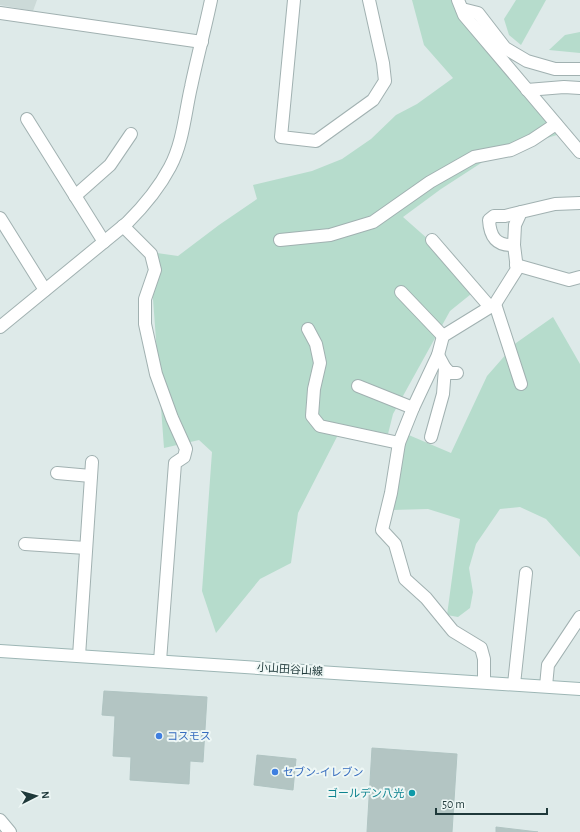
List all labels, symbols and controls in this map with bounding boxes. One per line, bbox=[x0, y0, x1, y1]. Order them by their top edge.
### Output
street label: 小山田谷山線 bbox=[257, 661, 323, 677]
marker: コスモス bbox=[154, 731, 164, 741]
place label: コスモス bbox=[167, 731, 211, 742]
place label: セブン-イレブン bbox=[283, 766, 363, 778]
marker: セブン-イレブン bbox=[270, 767, 280, 777]
north arrow bbox=[16, 776, 56, 816]
place label: ゴールデン八光 bbox=[327, 787, 404, 799]
marker: ゴールデン八光 bbox=[407, 788, 417, 798]
scale bar bbox=[436, 790, 547, 816]
text: N bbox=[40, 791, 51, 799]
text: 50 m bbox=[442, 798, 465, 810]

